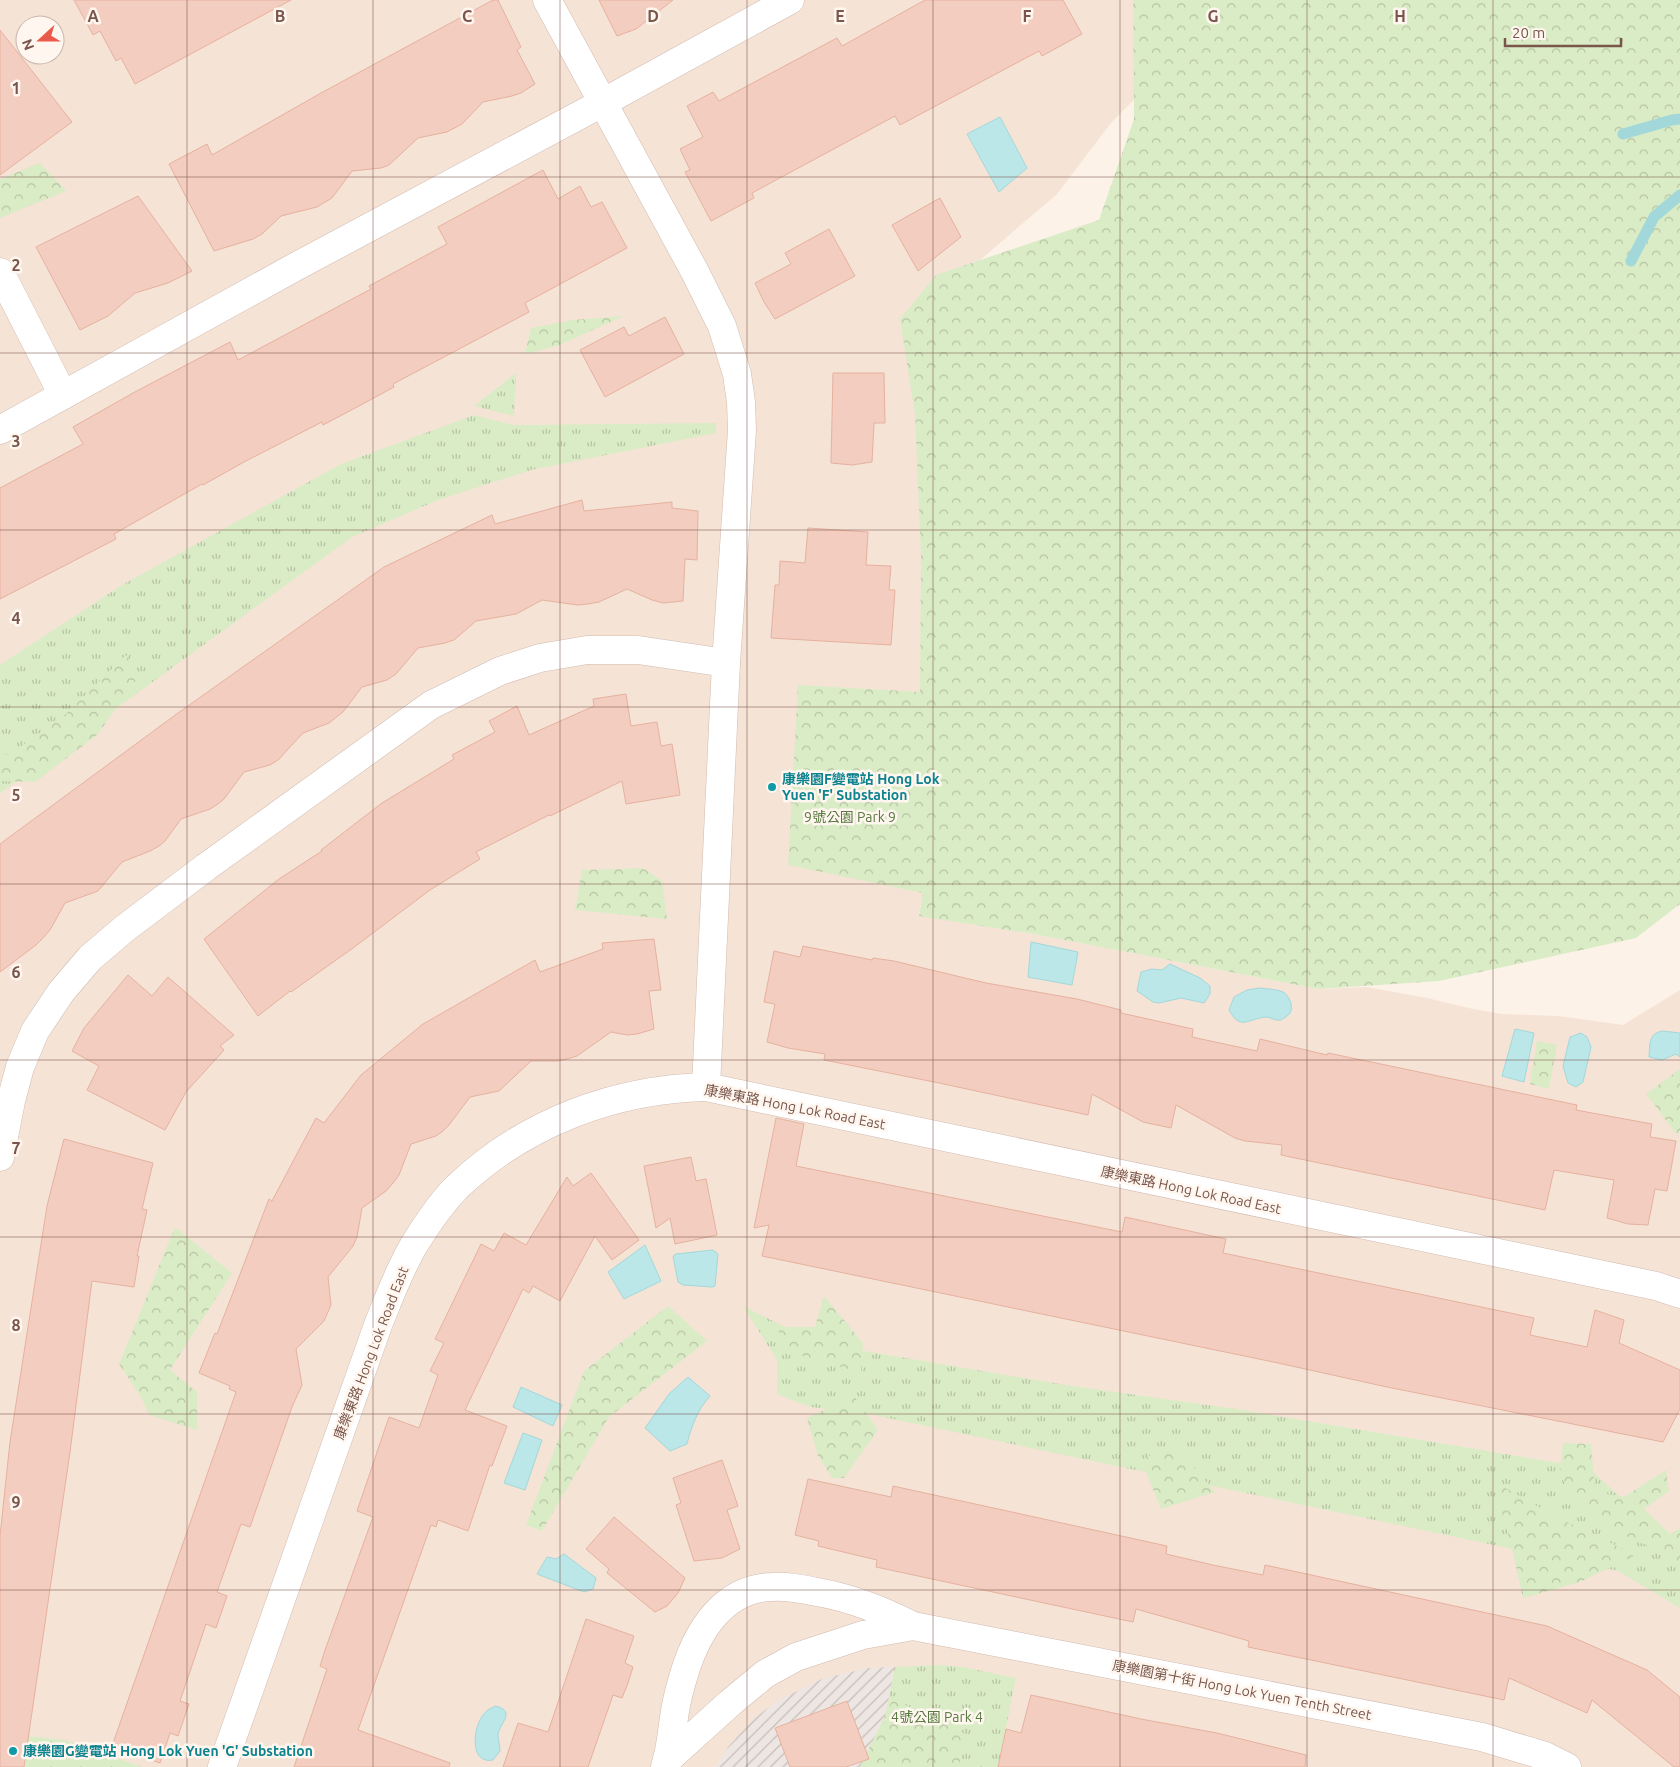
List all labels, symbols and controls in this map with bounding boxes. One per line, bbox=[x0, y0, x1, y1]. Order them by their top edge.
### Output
text: A bbox=[87, 7, 99, 25]
text: B bbox=[275, 7, 285, 25]
text: C bbox=[462, 7, 472, 25]
text: D bbox=[647, 7, 659, 25]
text: E bbox=[835, 7, 845, 25]
text: F bbox=[1023, 7, 1032, 25]
text: G bbox=[1207, 7, 1219, 25]
text: H bbox=[1394, 7, 1406, 25]
north arrow bbox=[15, 15, 65, 65]
scale bar bbox=[1505, 15, 1621, 47]
text: 20 m bbox=[1512, 24, 1545, 41]
text: N bbox=[19, 37, 37, 52]
text: 1 bbox=[11, 79, 21, 97]
text: 2 bbox=[11, 256, 21, 274]
text: 3 bbox=[11, 432, 21, 450]
text: 4 bbox=[11, 609, 21, 627]
place label: 康樂園F變電站 Hong Lok Yuen 'F' Substation bbox=[782, 771, 940, 803]
marker: 康樂園F變電站 Hong Lok Yuen 'F' Substation bbox=[766, 781, 778, 793]
text: 5 bbox=[11, 786, 21, 804]
park label: 9號公園 Park 9 bbox=[804, 809, 896, 825]
text: 6 bbox=[11, 963, 21, 981]
street label: 康樂東路 Hong Lok Road East bbox=[703, 1082, 887, 1133]
text: 7 bbox=[11, 1139, 21, 1157]
street label: 康樂東路 Hong Lok Road East bbox=[1099, 1163, 1283, 1217]
street label: 康樂東路 Hong Lok Road East bbox=[331, 1264, 412, 1442]
text: 8 bbox=[11, 1316, 21, 1334]
text: 9 bbox=[11, 1493, 21, 1511]
street label: 康樂園第十街 Hong Lok Yuen Tenth Street bbox=[1111, 1657, 1373, 1723]
park label: 4號公園 Park 4 bbox=[891, 1709, 983, 1725]
place label: 康樂園G變電站 Hong Lok Yuen 'G' Substation bbox=[23, 1743, 313, 1759]
marker: 康樂園G變電站 Hong Lok Yuen 'G' Substation bbox=[7, 1745, 19, 1757]

